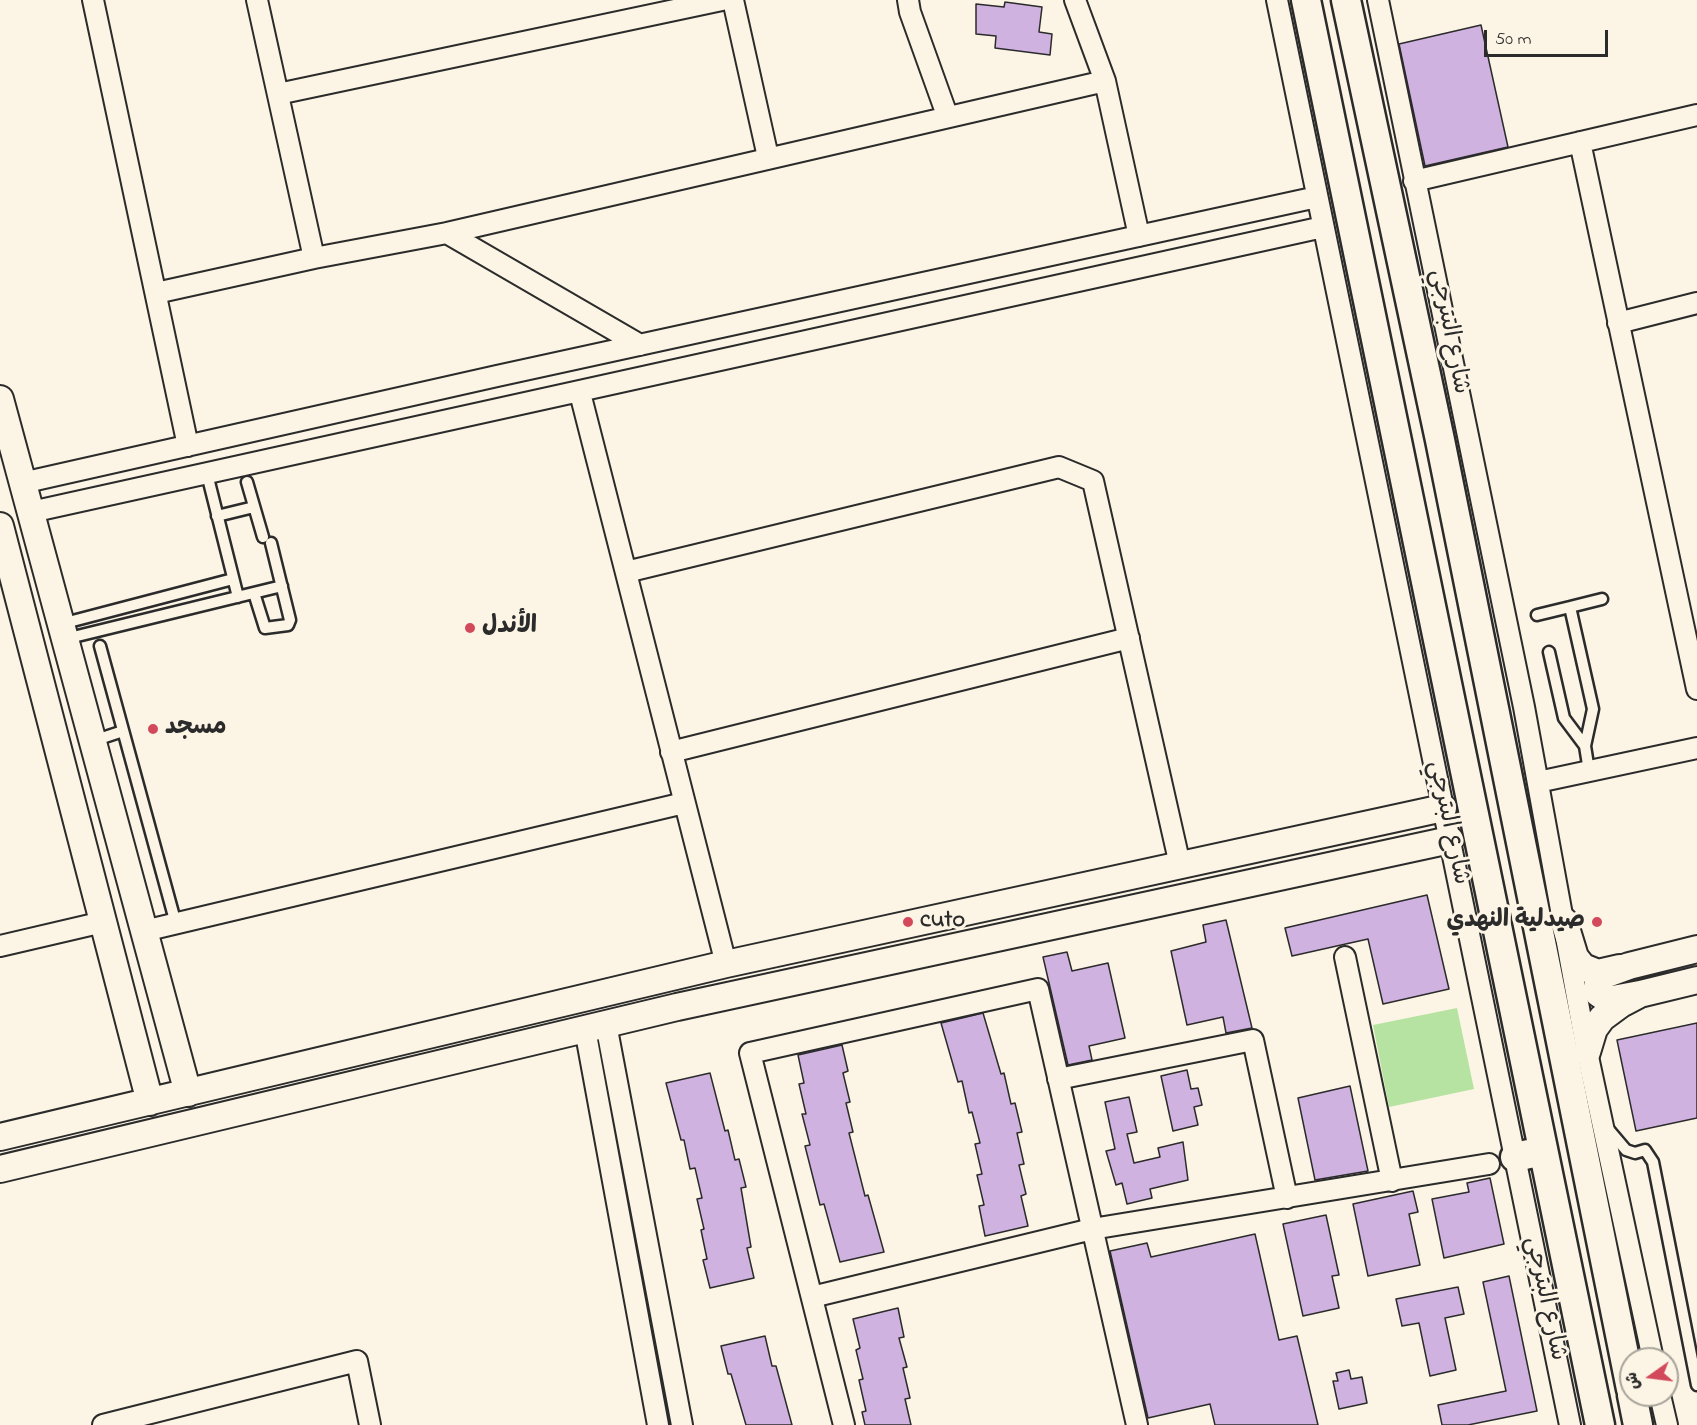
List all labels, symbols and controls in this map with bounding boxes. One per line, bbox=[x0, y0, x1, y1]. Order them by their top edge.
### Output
scale bar bbox=[1487, 18, 1612, 56]
text: 50 m bbox=[1495, 27, 1532, 53]
street label: شارع البترجي bbox=[1422, 267, 1474, 397]
place label: الأندل bbox=[482, 614, 537, 642]
marker: الأندل bbox=[463, 621, 477, 635]
place label: مسجد bbox=[165, 715, 227, 743]
marker: مسجد bbox=[146, 722, 160, 736]
street label: شارع البترجي bbox=[1420, 758, 1474, 888]
place label: cuto bbox=[920, 908, 965, 936]
place label: صيدلية النهدي bbox=[1447, 908, 1585, 936]
marker: cuto bbox=[901, 915, 915, 929]
marker: صيدلية النهدي bbox=[1590, 915, 1604, 929]
street label: شارع البترجي bbox=[1517, 1234, 1571, 1364]
north arrow bbox=[1619, 1347, 1679, 1407]
text: ش bbox=[1620, 1369, 1647, 1392]

